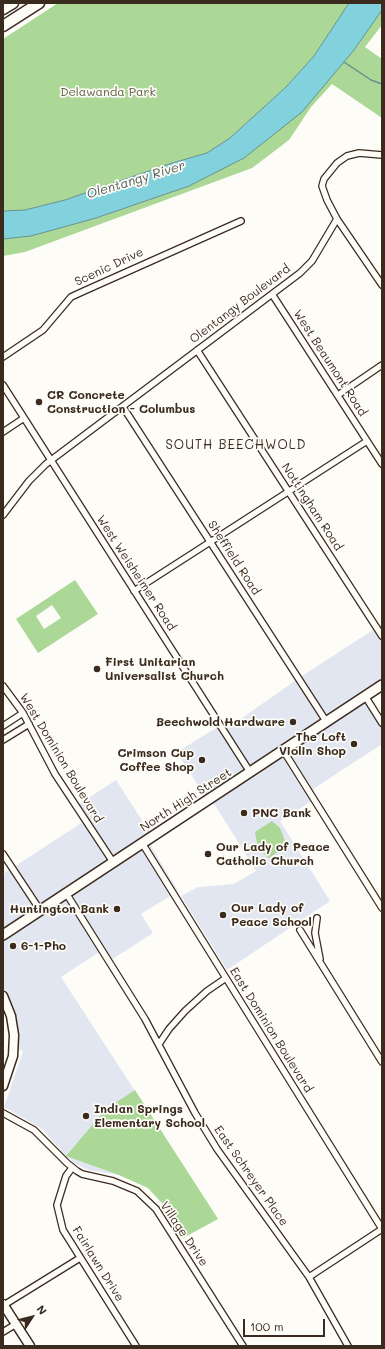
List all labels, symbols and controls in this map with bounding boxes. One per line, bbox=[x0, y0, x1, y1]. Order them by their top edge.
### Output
park label: Delawanda Park bbox=[60, 85, 156, 99]
water label: Olentangy River bbox=[85, 158, 187, 202]
street label: Scenic Drive bbox=[72, 245, 146, 289]
street label: Olentangy Boulevard bbox=[187, 262, 293, 346]
street label: West Beaumont Road bbox=[290, 307, 370, 419]
place label: CR Concrete Construction - Columbus bbox=[47, 388, 195, 416]
marker: CR Concrete Construction - Columbus bbox=[34, 397, 44, 407]
district label: SOUTH BEECHWOLD bbox=[166, 437, 306, 453]
street label: Nottingham Road bbox=[278, 461, 346, 553]
street label: West Weisheimer Road bbox=[93, 512, 179, 634]
street label: Sheffield Road bbox=[205, 518, 263, 598]
place label: First Unitarian Universalist Church bbox=[105, 655, 224, 683]
marker: First Unitarian Universalist Church bbox=[92, 664, 102, 674]
street label: West Dominion Boulevard bbox=[17, 691, 105, 825]
place label: Beechwold Hardware bbox=[156, 715, 285, 729]
marker: Beechwold Hardware bbox=[288, 717, 298, 727]
place label: The Loft Violin Shop bbox=[279, 730, 346, 758]
marker: The Loft Violin Shop bbox=[349, 739, 359, 749]
place label: Crimson Cup Coffee Shop bbox=[117, 746, 194, 774]
marker: Crimson Cup Coffee Shop bbox=[197, 755, 207, 765]
street label: North High Street bbox=[138, 765, 234, 835]
place label: PNC Bank bbox=[252, 806, 311, 820]
marker: PNC Bank bbox=[239, 808, 249, 818]
place label: Our Lady of Peace Catholic Church bbox=[216, 840, 330, 868]
marker: Our Lady of Peace Catholic Church bbox=[203, 849, 213, 859]
place label: Our Lady of Peace School bbox=[231, 901, 312, 929]
place label: Huntington Bank bbox=[10, 902, 109, 916]
marker: Huntington Bank bbox=[112, 904, 122, 914]
marker: Our Lady of Peace School bbox=[218, 910, 228, 920]
place label: 6-1-Pho bbox=[21, 939, 66, 953]
marker: 6-1-Pho bbox=[8, 941, 18, 951]
street label: East Dominion Boulevard bbox=[227, 965, 315, 1095]
place label: Indian Springs Elementary School bbox=[94, 1102, 205, 1130]
marker: Indian Springs Elementary School bbox=[81, 1111, 91, 1121]
street label: East Schreyer Place bbox=[211, 1123, 291, 1229]
street label: Village Drive bbox=[157, 1199, 211, 1269]
street label: Fairlawn Drive bbox=[69, 1224, 127, 1304]
north arrow bbox=[12, 1297, 52, 1337]
text: N bbox=[34, 1302, 51, 1317]
scale bar bbox=[245, 1311, 327, 1337]
text: 100 m bbox=[250, 1318, 284, 1334]

